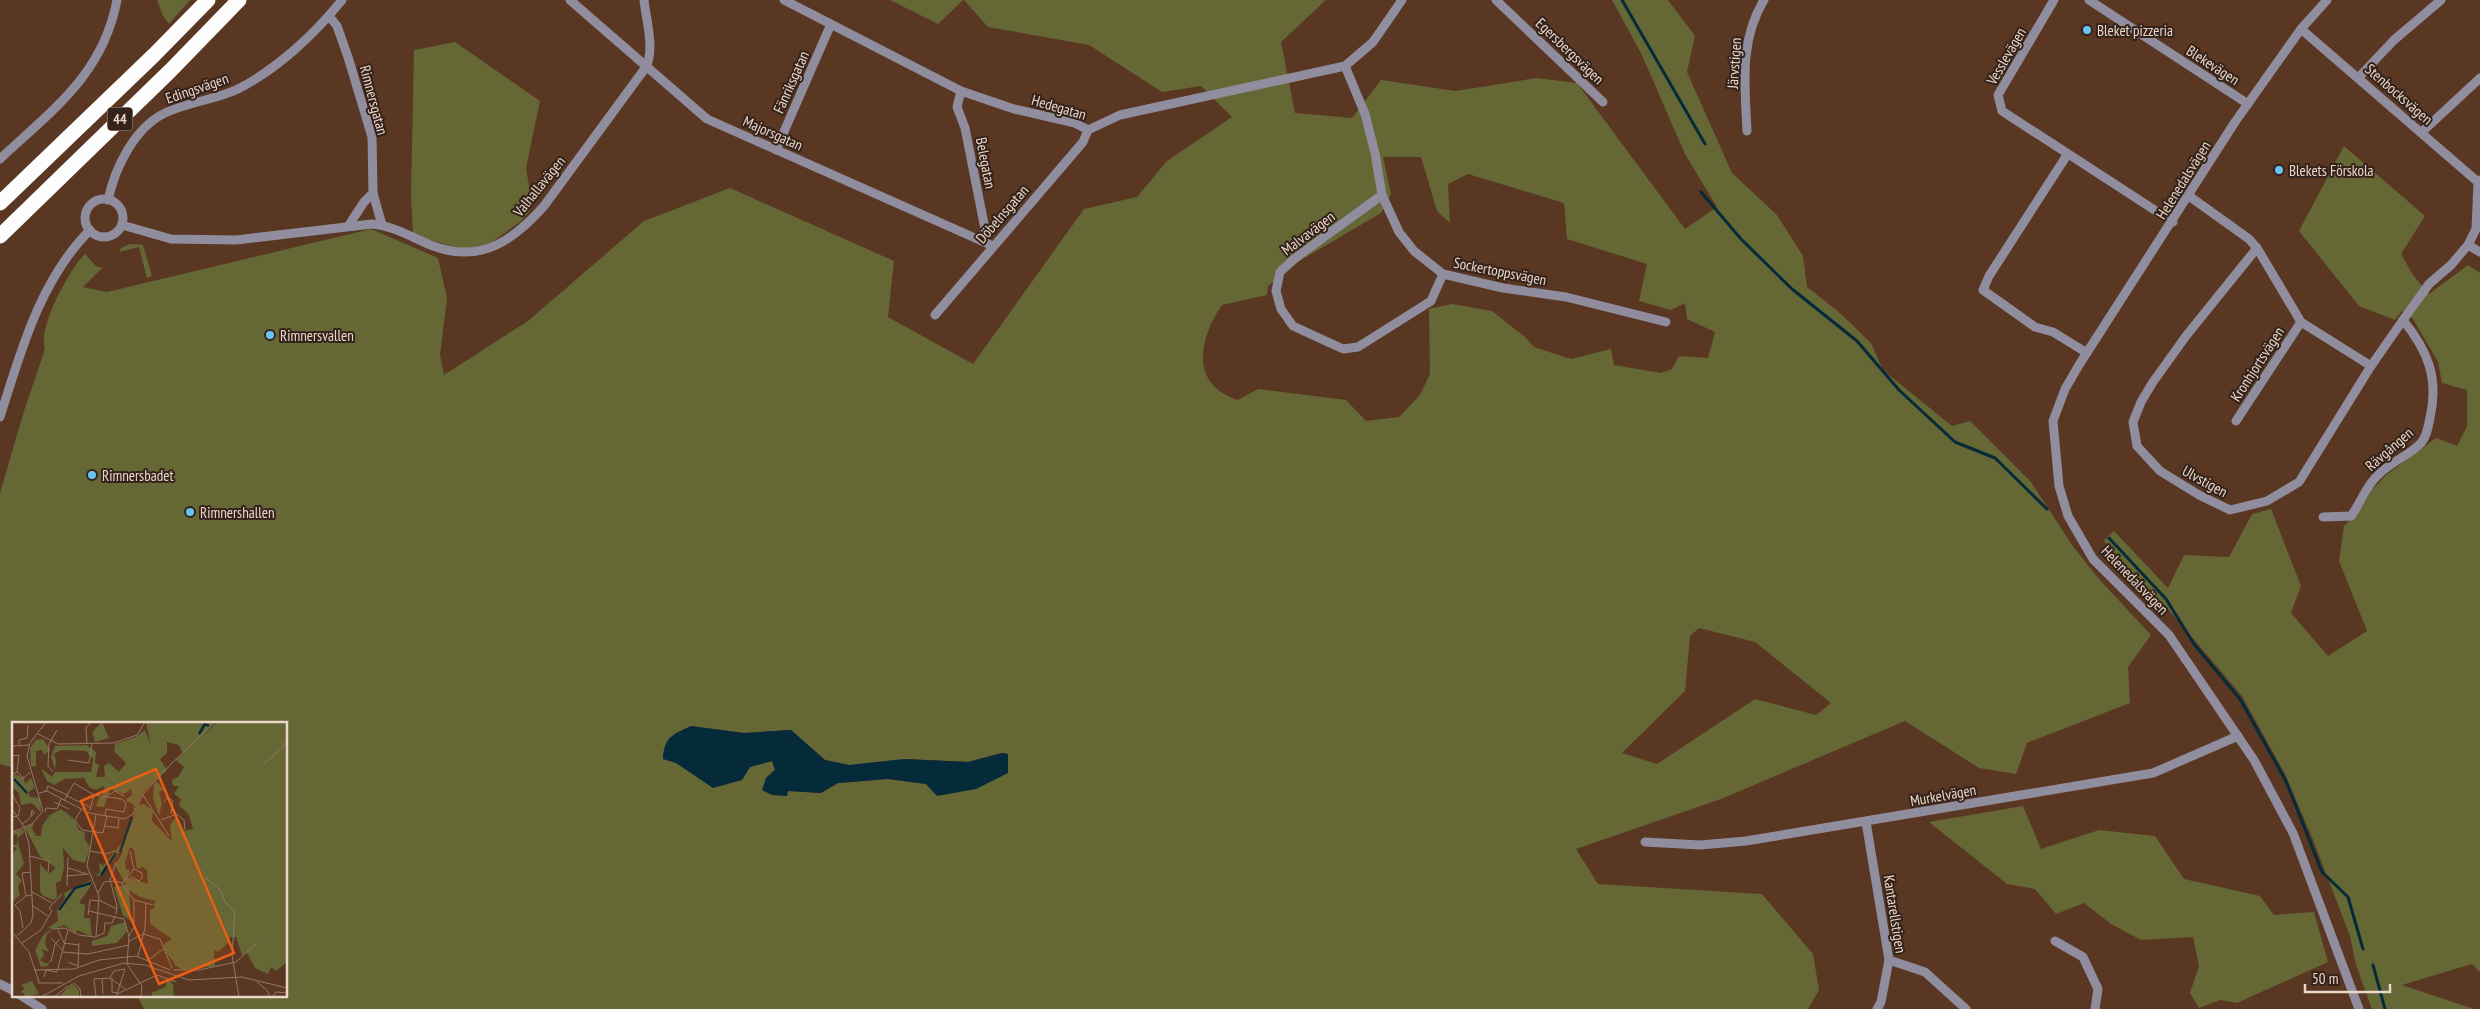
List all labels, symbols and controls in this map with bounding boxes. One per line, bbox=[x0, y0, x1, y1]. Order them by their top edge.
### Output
street label: Egersbergsvägen bbox=[1532, 14, 1608, 88]
place label: Bleket pizzeria bbox=[2097, 21, 2173, 40]
street label: Vesslevägen bbox=[1982, 24, 2030, 89]
marker: Bleket pizzeria bbox=[2081, 24, 2093, 36]
street label: Järvstigen bbox=[1723, 37, 1745, 90]
street label: Blekevägen bbox=[2183, 41, 2243, 89]
street label: Fänriksgatan bbox=[769, 48, 813, 116]
street label: Stenbocksvägen bbox=[2361, 59, 2437, 129]
street label: Rimnersgatan bbox=[356, 63, 392, 137]
street label: Edingsvägen bbox=[163, 68, 231, 108]
street label: Hedegatan bbox=[1029, 90, 1089, 124]
road number: 44 bbox=[108, 108, 132, 130]
street label: Majorsgatan bbox=[740, 111, 806, 155]
street label: Belegatan bbox=[972, 136, 1000, 190]
street label: Helenedalsvägen bbox=[2151, 137, 2215, 223]
street label: Valhallavägen bbox=[508, 152, 569, 221]
place label: Blekets Förskola bbox=[2289, 161, 2374, 180]
marker: Blekets Förskola bbox=[2273, 164, 2285, 176]
street label: Döbelnsgatan bbox=[971, 181, 1033, 247]
street label: Malvavägen bbox=[1278, 207, 1338, 259]
street label: Sockertoppsvägen bbox=[1452, 253, 1548, 289]
street label: Kronhjortsvägen bbox=[2226, 323, 2288, 405]
place label: Rimnersvallen bbox=[280, 326, 354, 345]
marker: Rimnersvallen bbox=[264, 329, 276, 341]
street label: Rävgången bbox=[2361, 423, 2417, 475]
street label: Ulvstigen bbox=[2179, 461, 2231, 501]
place label: Rimnersbadet bbox=[102, 466, 174, 485]
marker: Rimnersbadet bbox=[86, 469, 98, 481]
place label: Rimnershallen bbox=[200, 503, 275, 522]
marker: Rimnershallen bbox=[184, 506, 196, 518]
street label: Helenedalsvägen bbox=[2097, 541, 2173, 619]
inset map bbox=[12, 722, 288, 996]
street label: Murkelvägen bbox=[1909, 780, 1977, 810]
street label: Kantarellstigen bbox=[1879, 874, 1911, 954]
scale bar bbox=[2305, 962, 2390, 994]
text: 50 m bbox=[2312, 969, 2338, 988]

